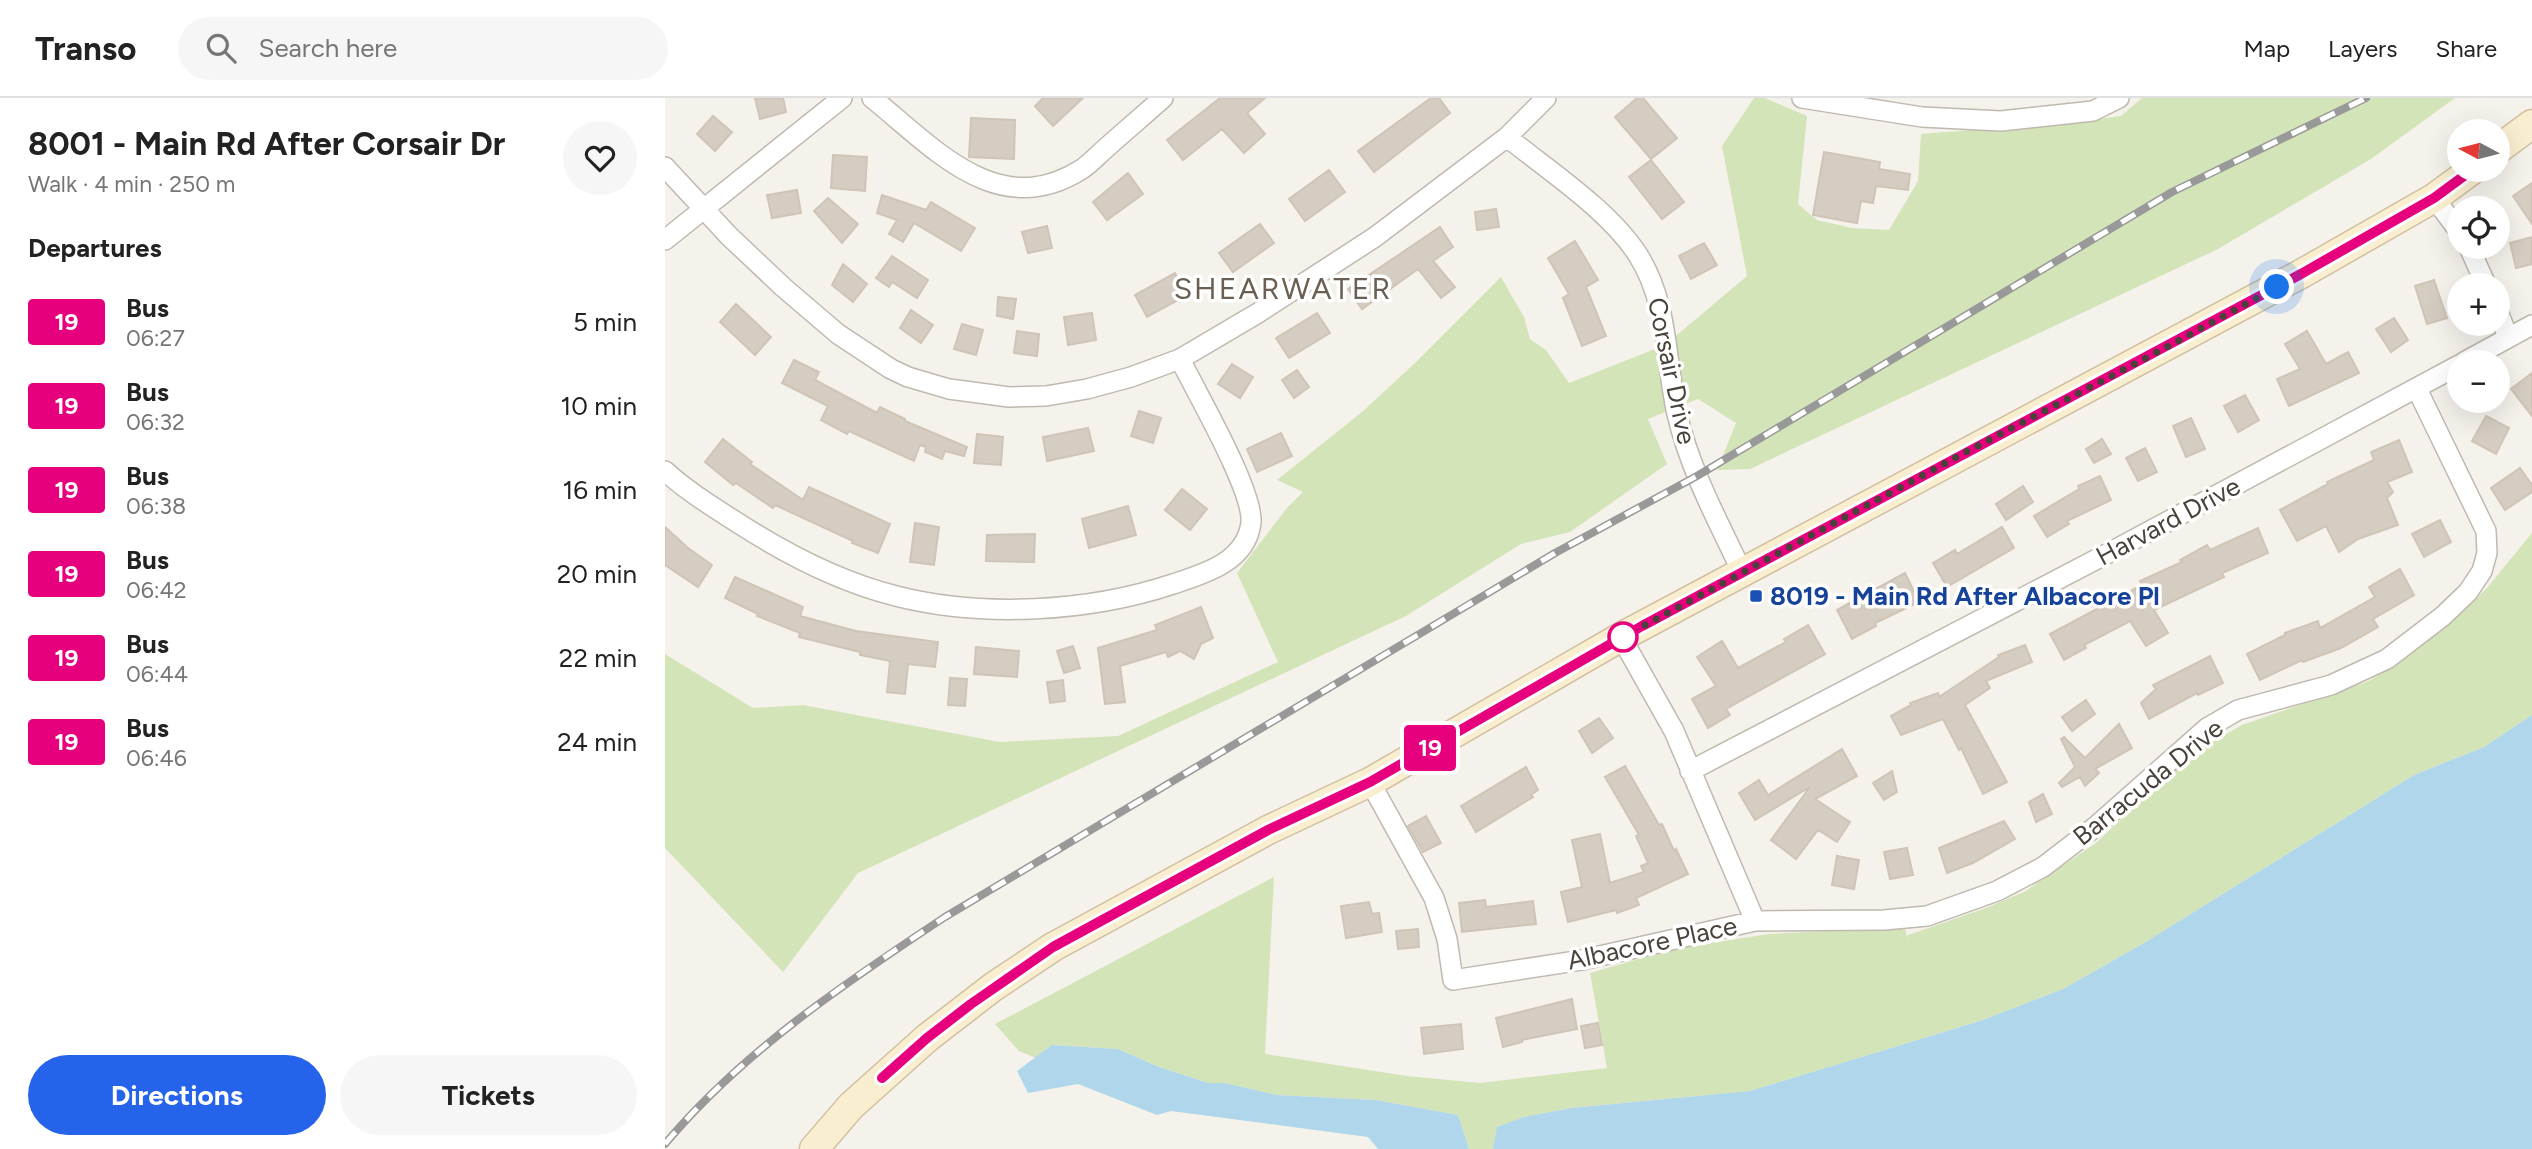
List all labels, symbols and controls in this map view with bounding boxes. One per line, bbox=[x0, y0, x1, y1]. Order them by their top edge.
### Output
search box bbox=[178, 17, 668, 80]
text: Transo bbox=[35, 29, 136, 68]
icon: search bbox=[202, 29, 240, 67]
text: Search here bbox=[258, 32, 397, 64]
text: Map bbox=[2243, 34, 2290, 63]
text: Layers bbox=[2328, 34, 2397, 63]
text: Share bbox=[2435, 34, 2497, 63]
north arrow bbox=[2447, 119, 2509, 182]
map controls bbox=[2447, 119, 2510, 413]
button: heart bbox=[563, 121, 637, 195]
text: 8001 - Main Rd After Corsair Dr bbox=[28, 124, 505, 163]
text: Walk · 4 min · 250 m bbox=[28, 170, 235, 198]
button: locate bbox=[2447, 196, 2510, 259]
text: Departures bbox=[28, 232, 162, 264]
your location bbox=[2259, 269, 2294, 304]
district label: SHEARWATER bbox=[1174, 270, 1392, 307]
button: + bbox=[2447, 273, 2510, 336]
text: Bus bbox=[126, 292, 169, 324]
street label: Corsair Drive bbox=[1641, 295, 1703, 447]
text: 5 min bbox=[573, 306, 637, 338]
text: 19 bbox=[54, 307, 79, 336]
text: 06:27 bbox=[126, 324, 185, 352]
button: − bbox=[2447, 350, 2510, 413]
text: Bus bbox=[126, 376, 169, 408]
text: 10 min bbox=[561, 390, 637, 422]
text: 19 bbox=[54, 391, 79, 420]
text: 06:32 bbox=[126, 408, 185, 436]
text: Bus bbox=[126, 460, 169, 492]
street label: Harvard Drive bbox=[2090, 470, 2246, 572]
text: 16 min bbox=[562, 474, 637, 506]
text: 19 bbox=[54, 475, 79, 504]
text: 06:38 bbox=[126, 492, 186, 520]
text: Bus bbox=[126, 544, 169, 576]
text: 20 min bbox=[557, 558, 637, 590]
text: 19 bbox=[54, 559, 79, 588]
text: 06:42 bbox=[126, 576, 187, 604]
place label: 8019 - Main Rd After Albacore Pl bbox=[1770, 580, 2160, 612]
marker: 8019 - Main Rd After Albacore Pl bbox=[1748, 588, 1764, 604]
unlabelled marker bbox=[1608, 622, 1638, 652]
text: Bus bbox=[126, 628, 169, 660]
text: 22 min bbox=[559, 642, 637, 674]
text: 19 bbox=[54, 643, 79, 672]
text: 06:44 bbox=[126, 660, 188, 688]
text: Bus bbox=[126, 712, 169, 744]
street label: Barracuda Drive bbox=[2067, 712, 2229, 852]
line badge: 19 bbox=[1399, 725, 1461, 771]
text: 24 min bbox=[557, 726, 637, 758]
text: 19 bbox=[54, 727, 79, 756]
text: 19 bbox=[1418, 733, 1442, 762]
text: 06:46 bbox=[126, 744, 187, 772]
street label: Albacore Place bbox=[1564, 909, 1740, 977]
button: Directions bbox=[28, 1055, 326, 1135]
button: Tickets bbox=[340, 1055, 637, 1135]

